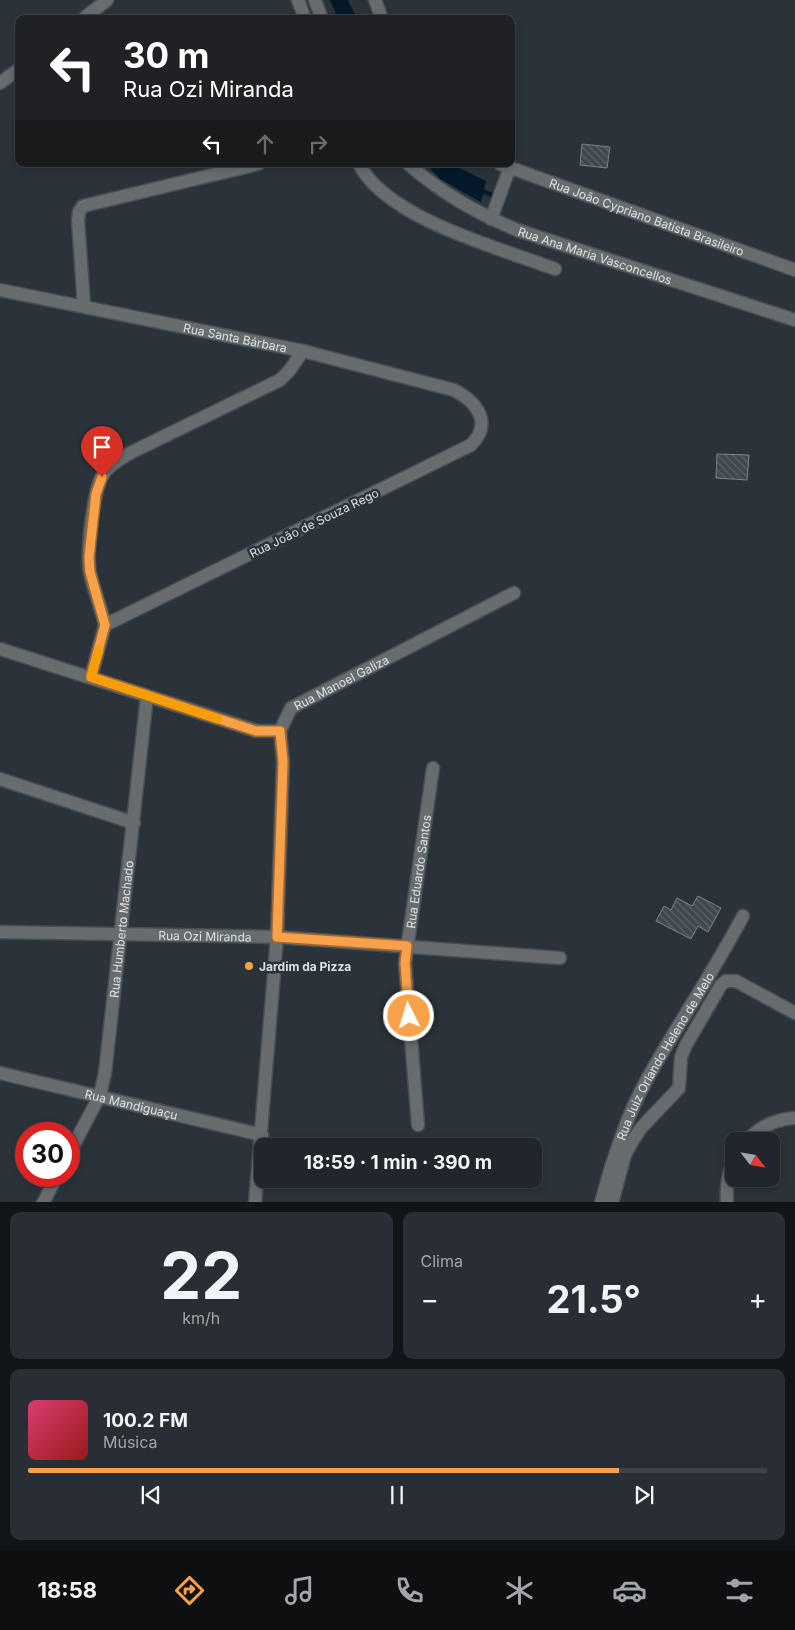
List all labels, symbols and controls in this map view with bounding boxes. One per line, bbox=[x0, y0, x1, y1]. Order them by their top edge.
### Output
text: 30 m bbox=[123, 34, 209, 76]
icon: left bbox=[40, 35, 105, 100]
text: Rua Ozi Miranda bbox=[123, 76, 294, 102]
icon: left bbox=[198, 130, 226, 158]
icon: ahead bbox=[251, 130, 279, 158]
icon: right bbox=[304, 130, 332, 158]
street label: Rua João Cypriano Batista Brasileiro bbox=[547, 175, 746, 259]
street label: Rua Ana Maria Vasconcellos bbox=[516, 223, 674, 287]
street label: Rua Santa Bárbara bbox=[182, 320, 288, 355]
pin bbox=[81, 426, 123, 477]
icon: arrive bbox=[88, 433, 116, 461]
street label: Rua João de Souza Rego bbox=[247, 485, 381, 561]
street label: Rua Manoel Galiza bbox=[291, 651, 391, 713]
street label: Rua Eduardo Santos bbox=[403, 814, 434, 929]
street label: Rua Humberto Machado bbox=[106, 860, 136, 998]
street label: Rua Ozi Miranda bbox=[158, 927, 252, 944]
place label: Jardim da Pizza bbox=[259, 959, 351, 974]
marker: Jardim da Pizza bbox=[243, 960, 255, 972]
street label: Rua Juiz Orlando Heleno de Melo bbox=[613, 969, 717, 1142]
position arrow bbox=[382, 989, 434, 1041]
street label: Rua Mandiguaçu bbox=[83, 1086, 179, 1122]
speed limit sign: 30 bbox=[15, 1122, 80, 1187]
north arrow bbox=[725, 1132, 780, 1188]
map controls bbox=[725, 1132, 780, 1187]
text: 18:59 · 1 min · 390 m bbox=[304, 1151, 492, 1174]
text: 22 bbox=[160, 1236, 242, 1315]
text: Clima bbox=[421, 1251, 463, 1271]
text: 21.5° bbox=[547, 1276, 641, 1322]
text: − bbox=[421, 1282, 439, 1316]
text: + bbox=[748, 1282, 767, 1316]
text: km/h bbox=[182, 1308, 220, 1328]
text: 100.2 FM bbox=[103, 1409, 188, 1432]
text: Música bbox=[103, 1432, 158, 1452]
icon: previous bbox=[137, 1481, 165, 1509]
icon: pause bbox=[383, 1481, 411, 1509]
icon: next bbox=[630, 1481, 658, 1509]
icon: directions bbox=[172, 1573, 207, 1608]
icon: music bbox=[282, 1573, 317, 1608]
icon: phone bbox=[392, 1573, 427, 1608]
icon: climate bbox=[502, 1573, 537, 1608]
icon: car bbox=[612, 1573, 647, 1608]
icon: filters bbox=[722, 1573, 757, 1608]
text: 18:58 bbox=[38, 1577, 97, 1603]

